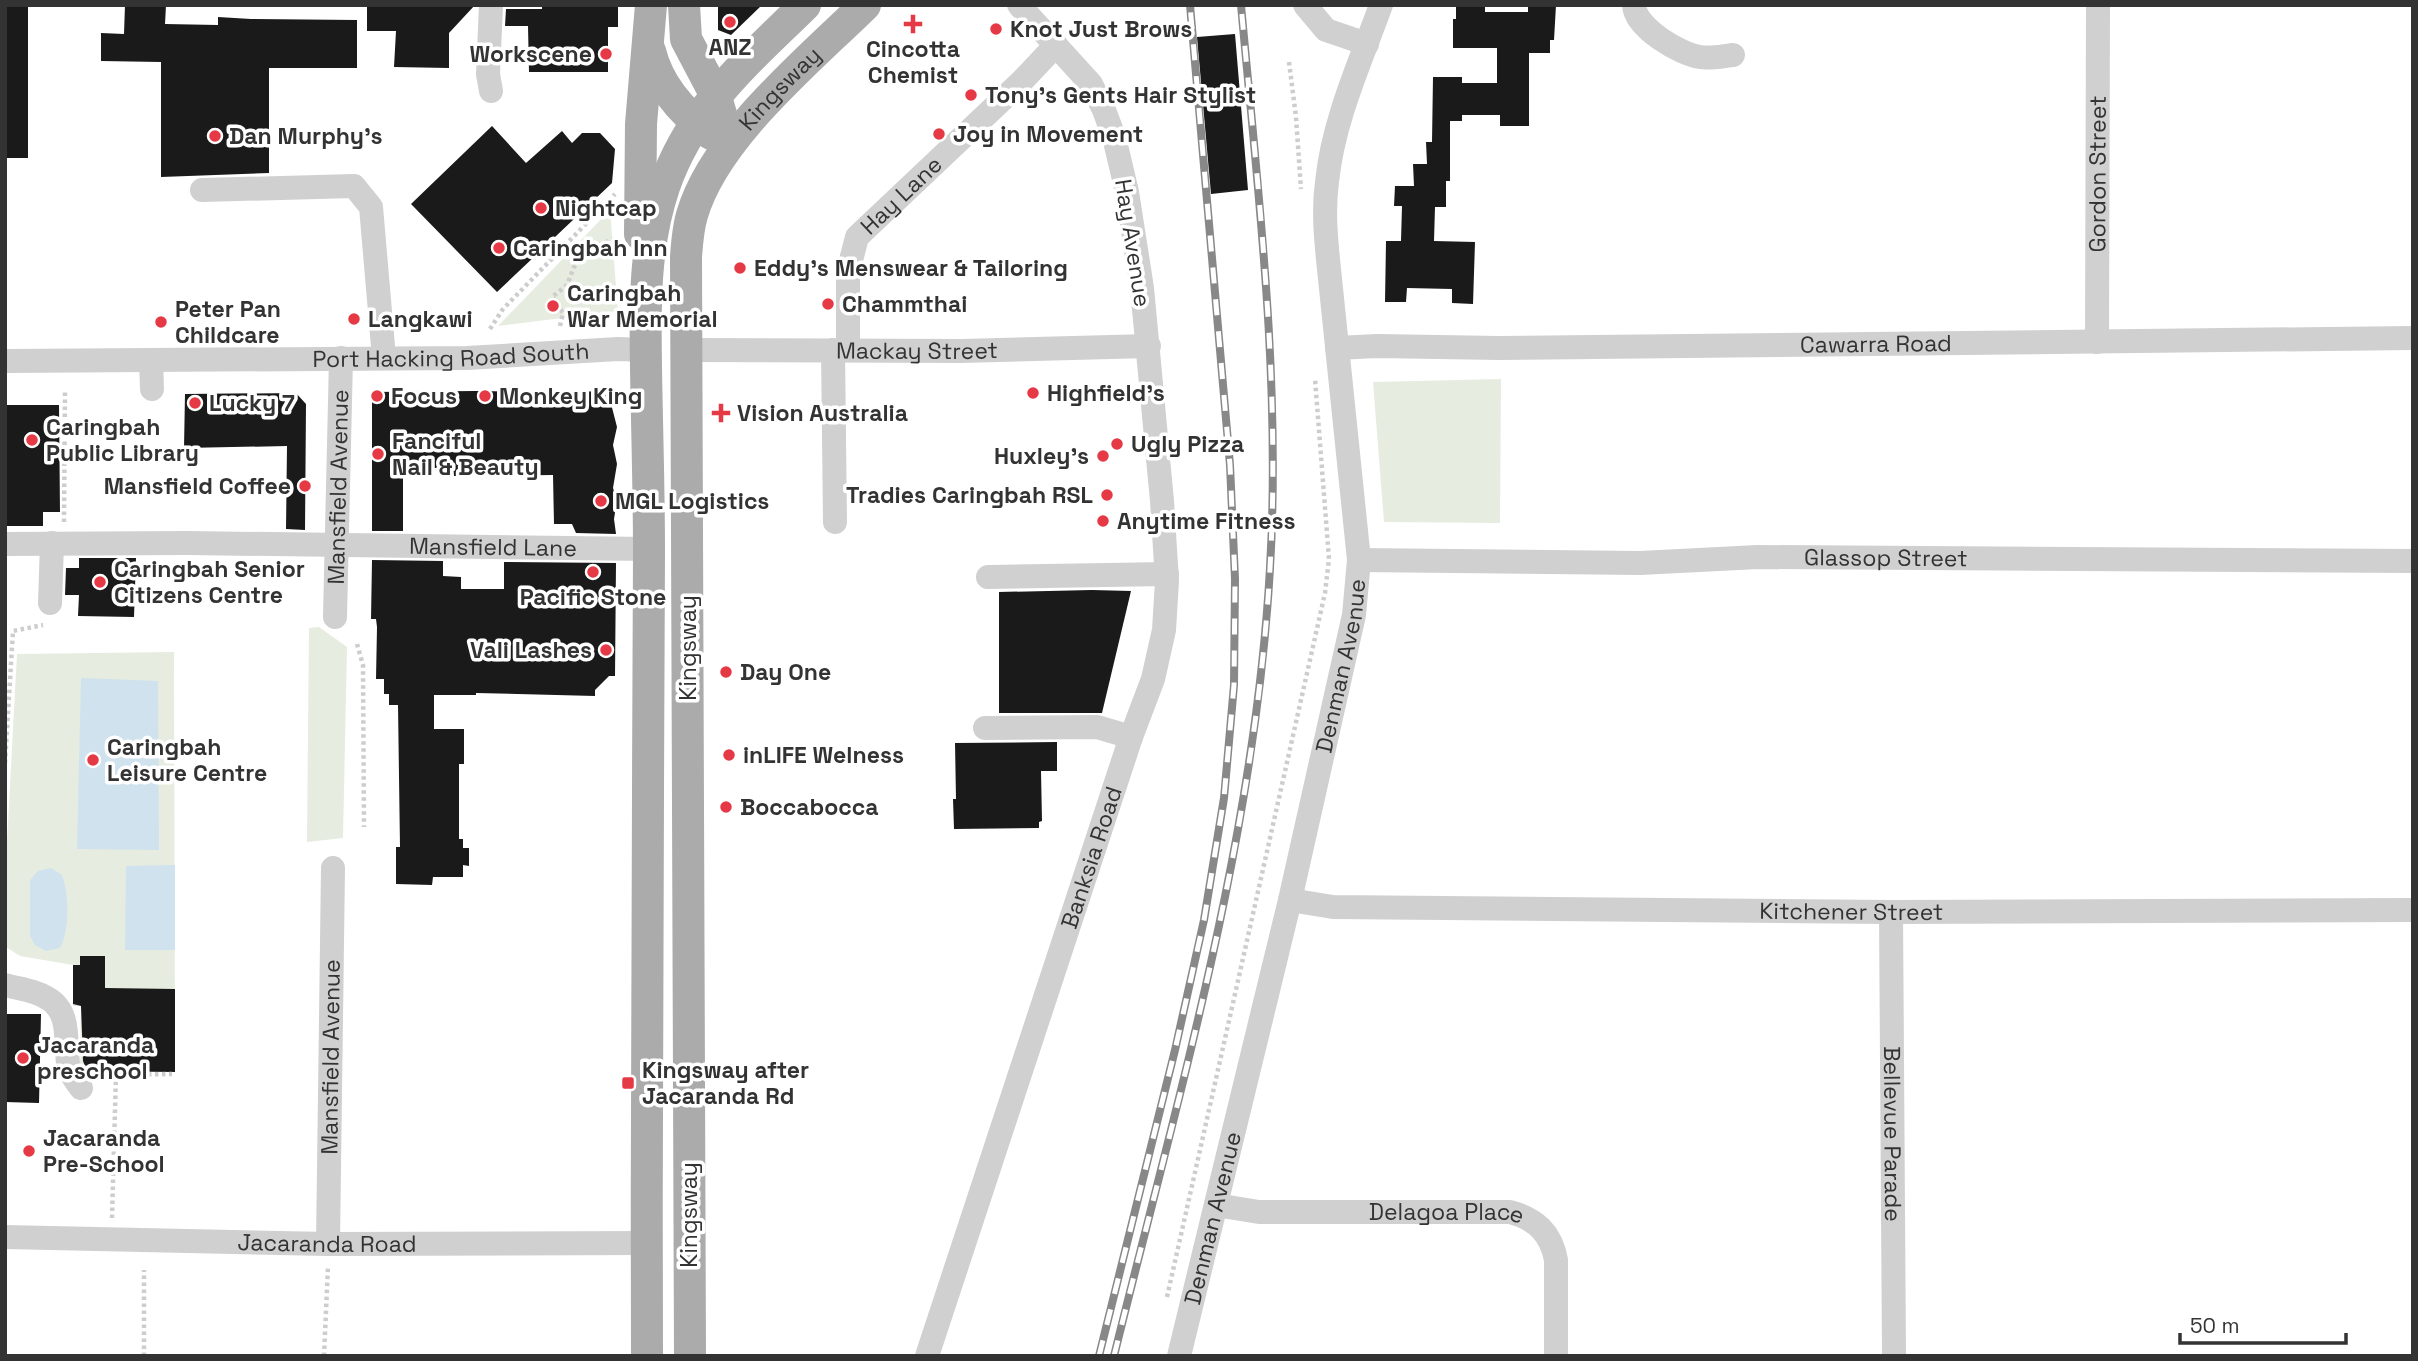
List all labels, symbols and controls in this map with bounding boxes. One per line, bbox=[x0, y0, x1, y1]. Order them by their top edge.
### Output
marker: ANZ bbox=[722, 14, 738, 30]
place label: Knot Just Brows bbox=[1010, 14, 1192, 44]
marker: Cincotta Chemist bbox=[905, 16, 921, 32]
marker: Knot Just Brows bbox=[988, 21, 1004, 37]
place label: ANZ bbox=[708, 32, 752, 62]
place label: Cincotta Chemist bbox=[866, 34, 960, 90]
place label: Workscene bbox=[469, 39, 592, 69]
street label: Kingsway bbox=[732, 40, 827, 137]
marker: Workscene bbox=[598, 46, 614, 62]
place label: Tony's Gents Hair Stylist bbox=[985, 80, 1256, 110]
marker: Tony's Gents Hair Stylist bbox=[963, 87, 979, 103]
street label: Gordon Street bbox=[2082, 95, 2113, 253]
place label: Joy in Movement bbox=[953, 119, 1143, 149]
place label: Dan Murphy's bbox=[229, 121, 383, 151]
marker: Joy in Movement bbox=[931, 126, 947, 142]
marker: Dan Murphy's bbox=[207, 128, 223, 144]
street label: Hay Lane bbox=[854, 149, 948, 241]
street label: Hay Avenue bbox=[1108, 177, 1158, 309]
place label: Nightcap bbox=[555, 193, 657, 223]
marker: Nightcap bbox=[533, 200, 549, 216]
place label: Caringbah Inn bbox=[513, 233, 668, 263]
marker: Caringbah Inn bbox=[491, 240, 507, 256]
place label: Eddy's Menswear & Tailoring bbox=[754, 253, 1068, 283]
marker: Eddy's Menswear & Tailoring bbox=[732, 260, 748, 276]
place label: Caringbah War Memorial bbox=[567, 278, 718, 334]
place label: Chammthai bbox=[842, 289, 967, 319]
place label: Peter Pan Childcare bbox=[175, 294, 281, 350]
marker: Chammthai bbox=[820, 296, 836, 312]
marker: Caringbah War Memorial bbox=[545, 298, 561, 314]
place label: Langkawi bbox=[368, 304, 473, 334]
marker: Langkawi bbox=[346, 311, 362, 327]
marker: Peter Pan Childcare bbox=[153, 314, 169, 330]
street label: Cawarra Road bbox=[1800, 328, 1952, 360]
street label: Mackay Street bbox=[836, 335, 998, 366]
street label: Port Hacking Road South bbox=[312, 336, 590, 374]
place label: Highfield's bbox=[1047, 378, 1165, 408]
place label: Focus bbox=[391, 381, 457, 411]
place label: Monkey King bbox=[499, 381, 642, 411]
marker: Highfield's bbox=[1025, 385, 1041, 401]
place label: Lucky 7 bbox=[209, 388, 295, 418]
marker: Focus bbox=[369, 388, 385, 404]
marker: Monkey King bbox=[477, 388, 493, 404]
street label: Mansfield Avenue bbox=[321, 389, 355, 585]
marker: Lucky 7 bbox=[187, 395, 203, 411]
place label: Vision Australia bbox=[737, 398, 908, 428]
marker: Vision Australia bbox=[711, 403, 731, 423]
place label: Caringbah Public Library bbox=[46, 412, 199, 468]
place label: Fanciful Nail & Beauty bbox=[392, 426, 539, 482]
place label: Ugly Pizza bbox=[1131, 429, 1244, 459]
marker: Caringbah Public Library bbox=[24, 432, 40, 448]
marker: Ugly Pizza bbox=[1109, 436, 1125, 452]
place label: Huxley's bbox=[994, 441, 1089, 471]
marker: Fanciful Nail & Beauty bbox=[370, 446, 386, 462]
marker: Huxley's bbox=[1095, 448, 1111, 464]
place label: Mansfield Coffee bbox=[104, 471, 291, 501]
marker: Mansfield Coffee bbox=[297, 478, 313, 494]
place label: Tradies Caringbah RSL bbox=[846, 480, 1093, 510]
place label: MGL Logistics bbox=[615, 486, 769, 516]
marker: Tradies Caringbah RSL bbox=[1099, 487, 1115, 503]
marker: MGL Logistics bbox=[593, 493, 609, 509]
place label: Anytime Fitness bbox=[1117, 506, 1296, 536]
marker: Anytime Fitness bbox=[1095, 513, 1111, 529]
street label: Mansfield Lane bbox=[409, 531, 577, 563]
street label: Glassop Street bbox=[1804, 542, 1968, 573]
place label: Caringbah Senior Citizens Centre bbox=[114, 554, 305, 610]
marker: Pacific Stone bbox=[585, 564, 601, 580]
marker: Caringbah Senior Citizens Centre bbox=[92, 574, 108, 590]
street label: Denman Avenue bbox=[1308, 578, 1372, 756]
place label: Pacific Stone bbox=[520, 582, 666, 612]
street label: Kingsway bbox=[673, 595, 703, 701]
place label: Vali Lashes bbox=[470, 635, 592, 665]
marker: Vali Lashes bbox=[598, 642, 614, 658]
place label: Day One bbox=[740, 657, 831, 687]
marker: Day One bbox=[718, 664, 734, 680]
place label: Caringbah Leisure Centre bbox=[107, 732, 267, 788]
place label: inLIFE Welness bbox=[743, 740, 904, 770]
marker: inLIFE Welness bbox=[721, 747, 737, 763]
marker: Caringbah Leisure Centre bbox=[85, 752, 101, 768]
street label: Banksia Road bbox=[1054, 782, 1129, 932]
place label: Boccabocca bbox=[740, 792, 879, 822]
marker: Boccabocca bbox=[718, 799, 734, 815]
street label: Kitchener Street bbox=[1759, 896, 1943, 927]
street label: Mansfield Avenue bbox=[314, 959, 347, 1155]
place label: Jacaranda preschool bbox=[37, 1030, 154, 1086]
street label: Bellevue Parade bbox=[1877, 1046, 1908, 1222]
marker: Jacaranda preschool bbox=[15, 1050, 31, 1066]
place label: Kingsway after Jacaranda Rd bbox=[642, 1055, 809, 1111]
marker: Kingsway after Jacaranda Rd bbox=[620, 1075, 636, 1091]
place label: Jacaranda Pre-School bbox=[43, 1123, 165, 1179]
street label: Denman Avenue bbox=[1177, 1128, 1248, 1308]
marker: Jacaranda Pre-School bbox=[21, 1143, 37, 1159]
street label: Kingsway bbox=[674, 1162, 704, 1268]
street label: Delagoa Place bbox=[1369, 1197, 1528, 1231]
street label: Jacaranda Road bbox=[237, 1227, 417, 1259]
scale bar bbox=[2180, 1302, 2346, 1346]
text: 50 m bbox=[2190, 1312, 2240, 1339]

